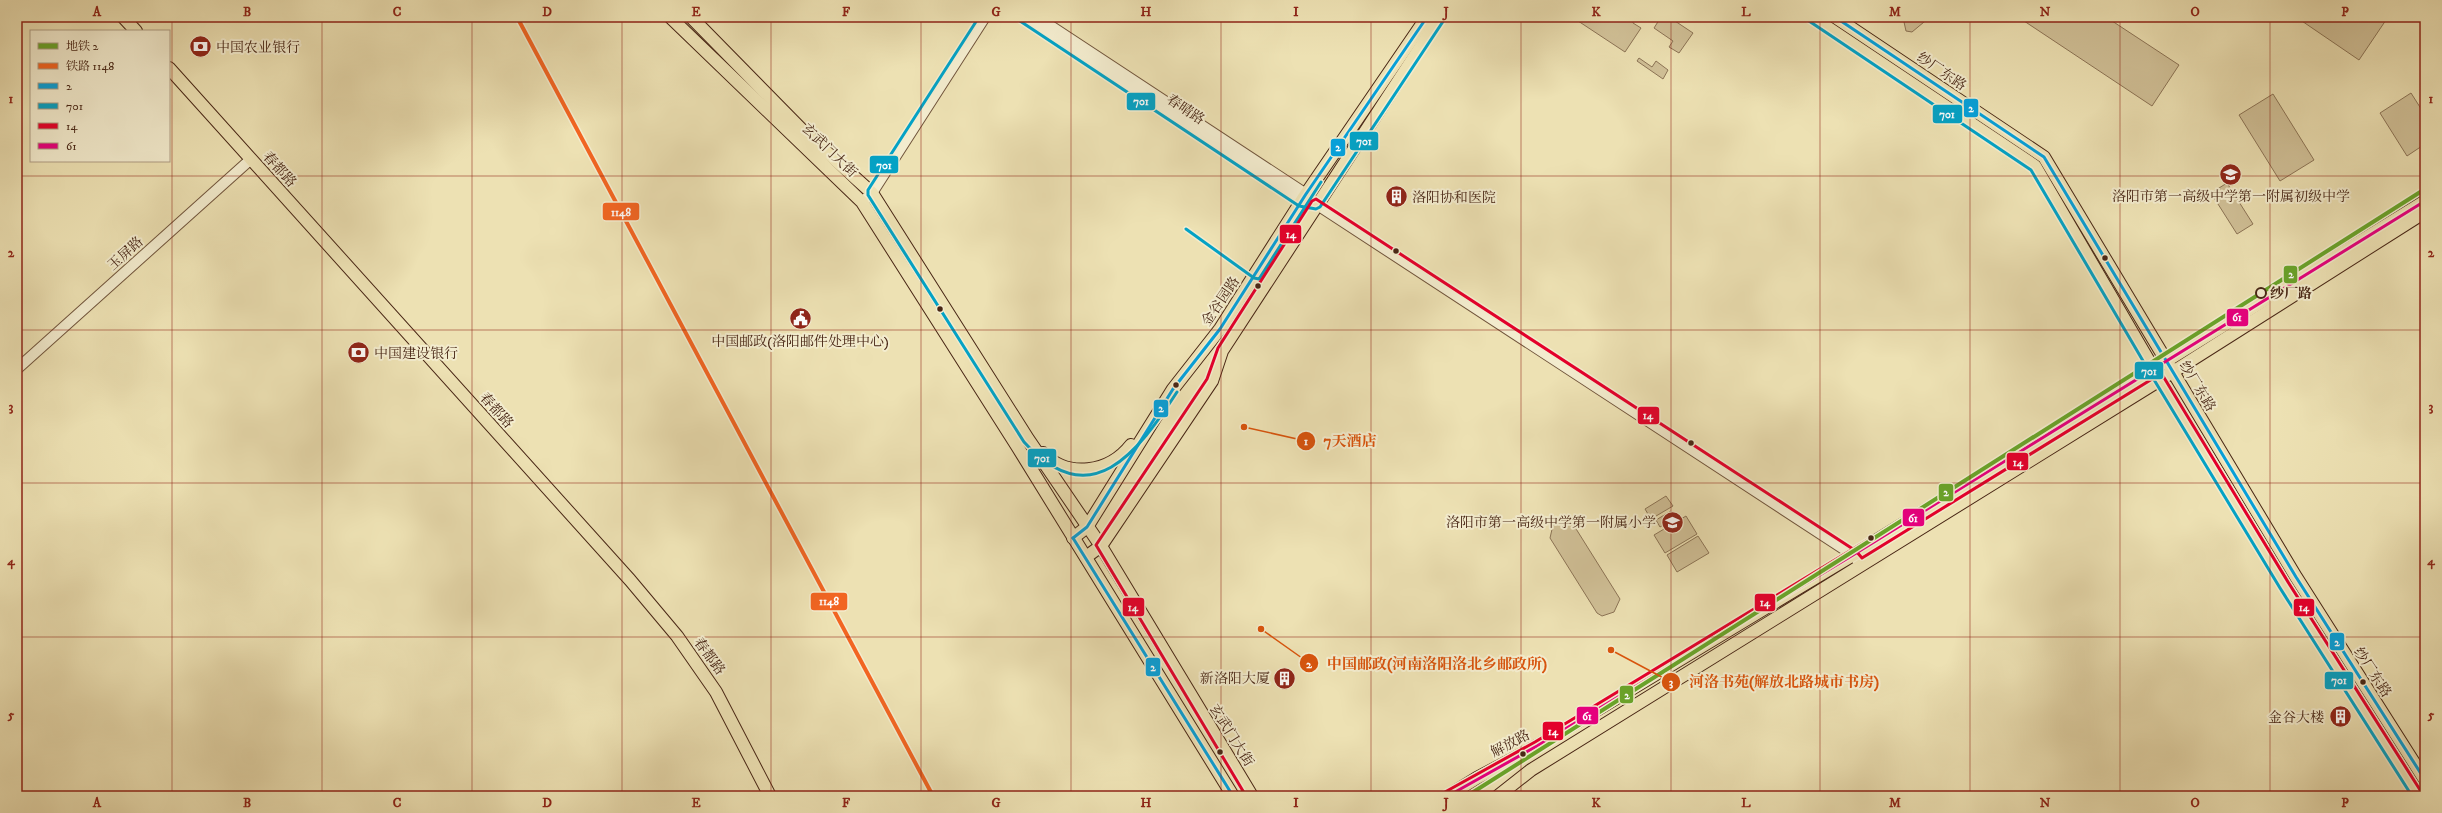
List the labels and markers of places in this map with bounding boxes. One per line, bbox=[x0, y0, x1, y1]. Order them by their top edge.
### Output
bank icon: 中国农业银行 bbox=[188, 34, 214, 60]
place label: 中国农业银行 bbox=[216, 39, 300, 57]
school or university icon: 洛阳市第一高级中学第一附属初级中学 bbox=[2218, 161, 2244, 187]
building icon: 洛阳协和医院 bbox=[1383, 184, 1409, 210]
place label: 洛阳市第一高级中学第一附属初级中学 bbox=[2112, 188, 2350, 206]
place label: 洛阳协和医院 bbox=[1412, 189, 1496, 207]
unlabelled marker bbox=[1391, 246, 1401, 256]
unlabelled marker bbox=[2100, 253, 2110, 263]
unlabelled marker bbox=[1253, 281, 1263, 291]
place label: 纱厂路 bbox=[2270, 285, 2312, 303]
marker: 纱厂路 bbox=[2255, 287, 2267, 299]
unlabelled marker bbox=[935, 304, 945, 314]
public building icon: 中国邮政(洛阳邮件处理中心) bbox=[787, 306, 813, 332]
place label: 中国邮政(洛阳邮件处理中心) bbox=[711, 333, 889, 351]
bank icon: 中国建设银行 bbox=[345, 340, 371, 366]
place label: 中国建设银行 bbox=[374, 345, 458, 363]
unlabelled marker bbox=[1171, 380, 1181, 390]
callout: 7天酒店 bbox=[1296, 427, 1385, 454]
unlabelled marker bbox=[1686, 438, 1696, 448]
school or university icon: 洛阳市第一高级中学第一附属小学 bbox=[1659, 509, 1685, 535]
place label: 洛阳市第一高级中学第一附属小学 bbox=[1446, 514, 1656, 532]
unlabelled marker bbox=[1866, 533, 1876, 543]
callout: 中国邮政(河南洛阳洛北乡邮政所) bbox=[1299, 650, 1555, 677]
building icon: 新洛阳大厦 bbox=[1272, 665, 1298, 691]
callout: 河洛书苑(解放北路城市书房) bbox=[1661, 668, 1887, 695]
place label: 新洛阳大厦 bbox=[1200, 670, 1270, 688]
unlabelled marker bbox=[2358, 677, 2368, 687]
building icon: 金谷大楼 bbox=[2327, 704, 2353, 730]
place label: 金谷大楼 bbox=[2268, 709, 2324, 727]
unlabelled marker bbox=[1215, 747, 1225, 757]
unlabelled marker bbox=[1518, 749, 1528, 759]

